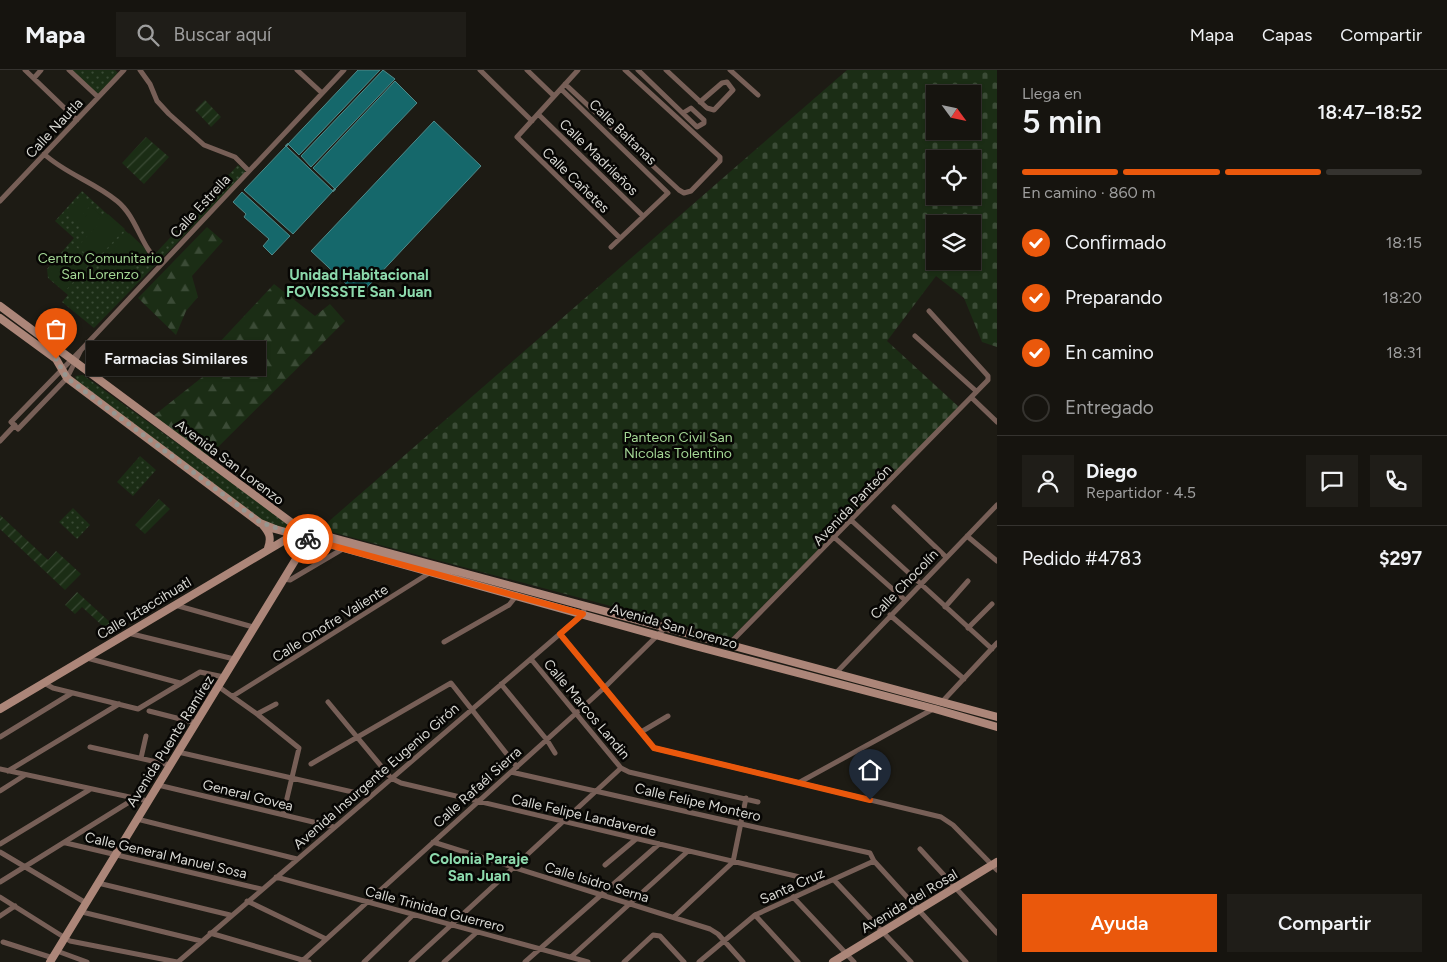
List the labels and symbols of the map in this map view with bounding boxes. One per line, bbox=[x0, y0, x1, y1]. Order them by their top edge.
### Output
north arrow bbox=[926, 85, 981, 140]
street label: Calle Nautla bbox=[22, 95, 86, 162]
street label: Calle Baltanas bbox=[585, 96, 660, 169]
street label: Calle Madrileños bbox=[556, 116, 642, 199]
street label: Calle Cañetes bbox=[539, 144, 613, 217]
street label: Calle Estrella bbox=[167, 171, 234, 241]
park label: Centro Comunitario San Lorenzo bbox=[38, 250, 162, 283]
district label: Unidad Habitacional FOVISSSTE San Juan bbox=[286, 266, 432, 301]
pin bbox=[35, 308, 77, 359]
callout: Farmacias Similares bbox=[86, 342, 266, 376]
street label: Avenida San Lorenzo bbox=[172, 416, 287, 509]
park label: Panteon Civil San Nicolas Tolentino bbox=[623, 429, 733, 462]
street label: Avenida Panteón bbox=[810, 461, 895, 549]
courier bbox=[283, 514, 333, 564]
street label: Calle Chocolín bbox=[867, 546, 942, 623]
street label: Calle Iztaccihuatl bbox=[94, 574, 195, 643]
street label: Calle Onofre Valiente bbox=[269, 581, 392, 666]
street label: Avenida San Lorenzo bbox=[608, 600, 739, 653]
street label: Calle Marcos Landin bbox=[540, 656, 634, 763]
street label: Avenida Puente Ramírez bbox=[123, 672, 218, 810]
street label: Avenida Insurgente Eugenio Girón bbox=[290, 700, 463, 853]
street label: Calle Rafaél Sierra bbox=[430, 743, 525, 831]
pin bbox=[849, 749, 891, 800]
street label: General Govea bbox=[201, 776, 295, 815]
street label: Calle Felipe Montero bbox=[633, 780, 763, 825]
street label: Calle Felipe Landaverde bbox=[510, 791, 658, 841]
street label: Calle General Manuel Sosa bbox=[83, 829, 249, 882]
district label: Colonia Paraje San Juan bbox=[429, 850, 529, 885]
street label: Calle Isidro Serna bbox=[542, 858, 651, 906]
street label: Santa Cruz bbox=[757, 865, 827, 908]
street label: Avenida del Rosal bbox=[858, 866, 961, 937]
street label: Calle Trinidad Guerrero bbox=[363, 883, 506, 936]

